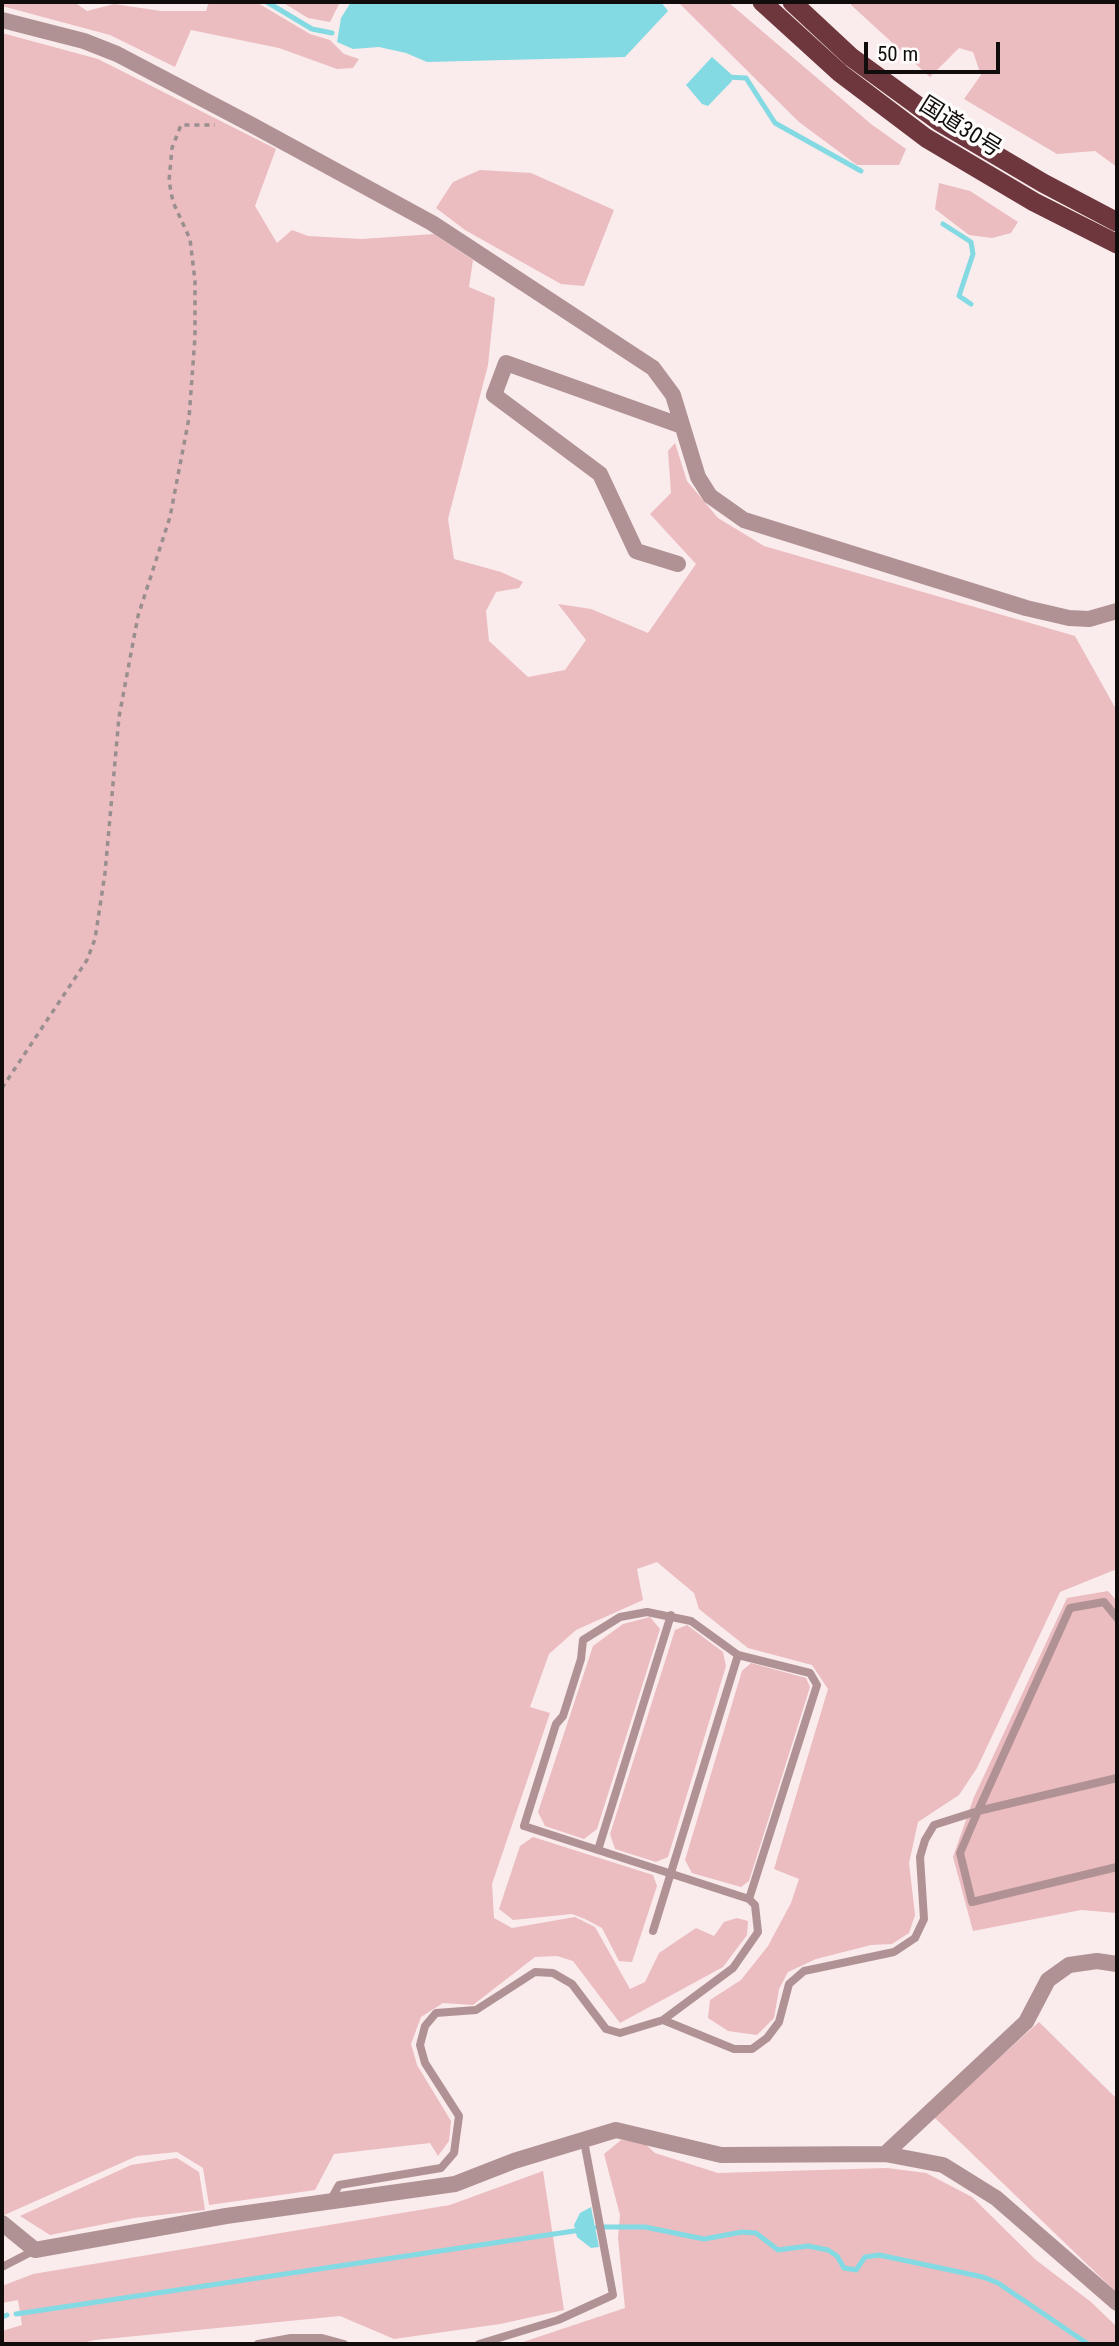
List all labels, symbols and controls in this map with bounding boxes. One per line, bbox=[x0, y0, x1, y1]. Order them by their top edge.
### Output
scale bar bbox=[867, 28, 1004, 72]
text: 50 m bbox=[877, 42, 918, 66]
street label: 国道30号 bbox=[914, 92, 1006, 164]

